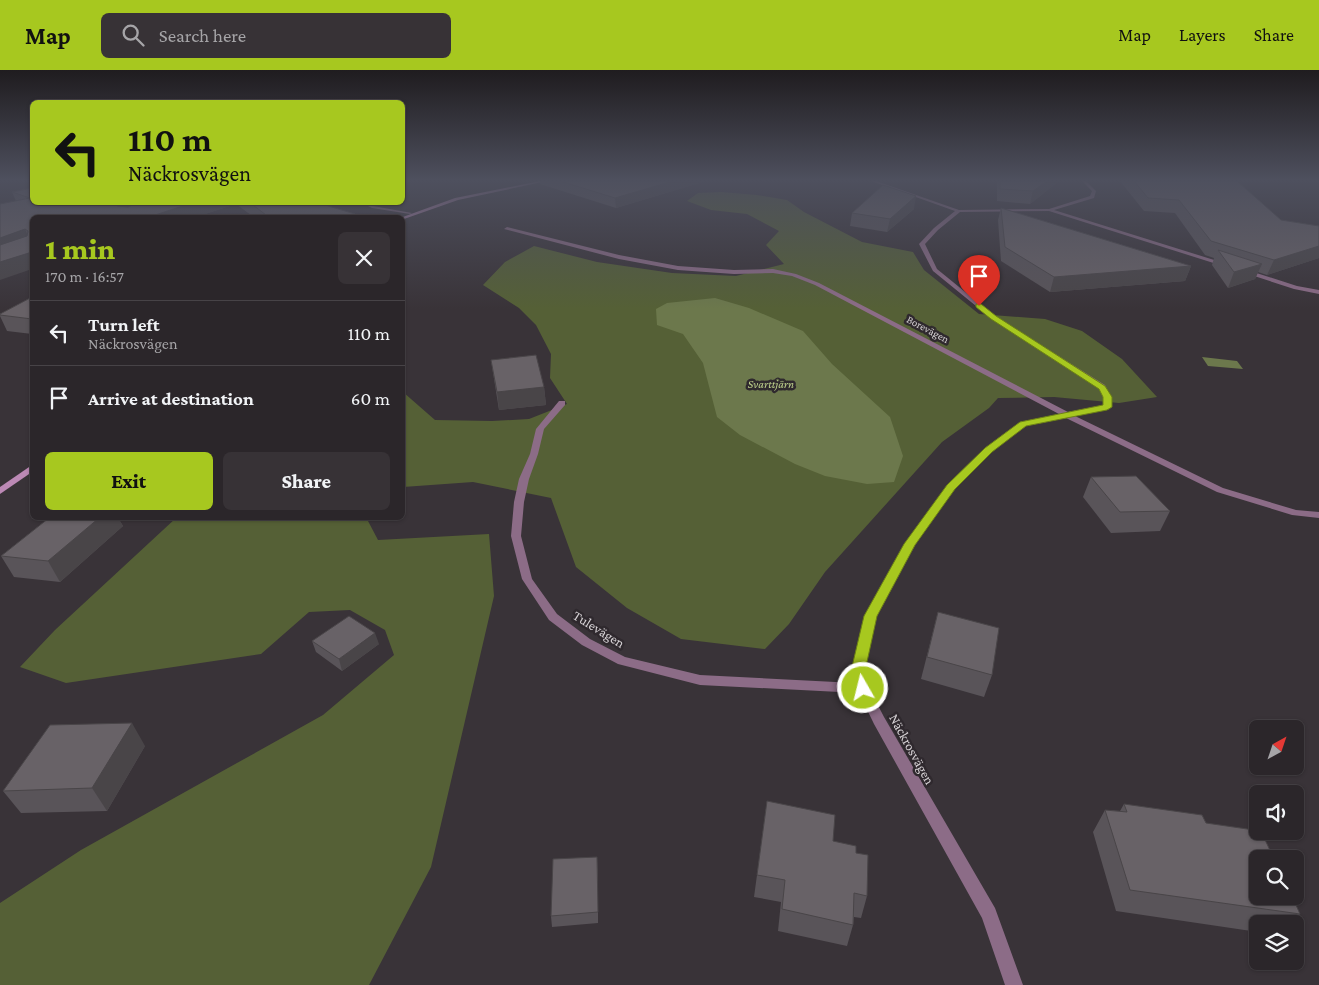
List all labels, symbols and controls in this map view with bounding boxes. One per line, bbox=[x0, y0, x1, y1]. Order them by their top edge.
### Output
search box bbox=[101, 13, 451, 58]
icon: search bbox=[119, 21, 147, 49]
text: Map bbox=[25, 22, 71, 49]
text: Search here bbox=[159, 25, 246, 46]
text: Map bbox=[1118, 25, 1151, 45]
text: Layers bbox=[1179, 25, 1226, 45]
text: Share bbox=[1254, 25, 1294, 45]
icon: left bbox=[45, 120, 110, 185]
text: 110 m bbox=[128, 120, 212, 159]
text: Näckrosvägen bbox=[128, 161, 251, 186]
text: 1 min bbox=[45, 232, 115, 265]
button: close bbox=[338, 232, 390, 284]
pin bbox=[958, 255, 1000, 306]
icon: arrive bbox=[965, 262, 993, 290]
text: 170 m · 16:57 bbox=[45, 268, 124, 285]
street label: Borevägen bbox=[904, 313, 951, 346]
text: Turn left bbox=[88, 314, 160, 335]
icon: left bbox=[45, 319, 73, 347]
text: 110 m bbox=[348, 323, 390, 344]
text: Näckrosvägen bbox=[88, 335, 177, 352]
water label: Svarttjärn bbox=[748, 377, 794, 391]
icon: arrive bbox=[45, 384, 73, 412]
text: Arrive at destination bbox=[88, 388, 254, 409]
text: 60 m bbox=[351, 388, 390, 409]
button: Exit bbox=[45, 452, 213, 510]
button: Share bbox=[223, 452, 390, 510]
street label: Tulevägen bbox=[570, 607, 628, 651]
position arrow bbox=[836, 661, 888, 713]
street label: Näckrosvägen bbox=[886, 711, 938, 788]
north arrow bbox=[1249, 720, 1304, 775]
map controls bbox=[1249, 720, 1304, 970]
button: sound bbox=[1249, 785, 1304, 840]
button: search bbox=[1249, 850, 1304, 905]
button: layers bbox=[1249, 915, 1304, 970]

